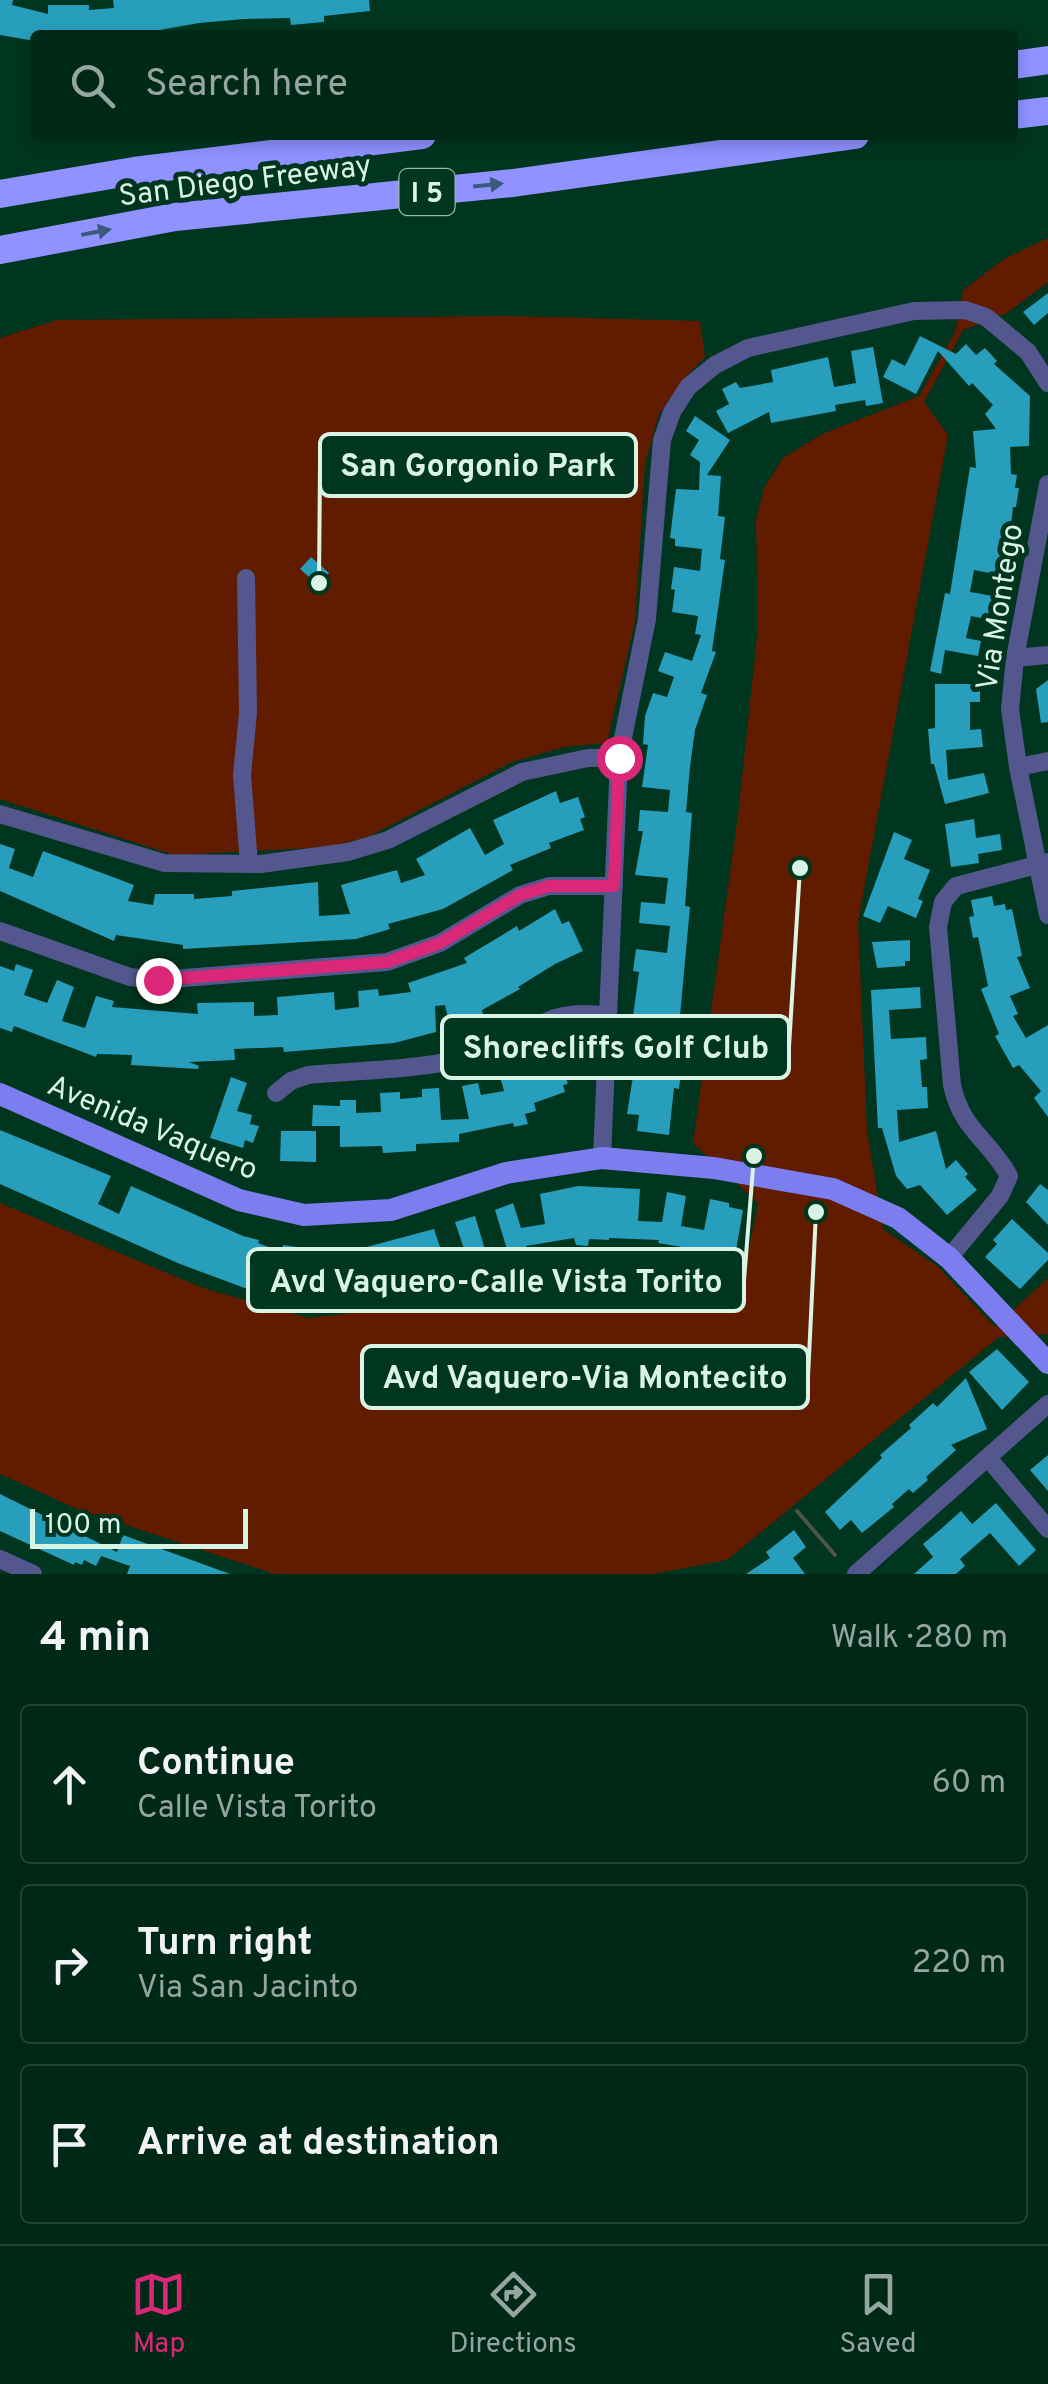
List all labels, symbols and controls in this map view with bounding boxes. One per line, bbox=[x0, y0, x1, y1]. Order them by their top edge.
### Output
search box bbox=[30, 30, 1018, 140]
icon: search bbox=[65, 58, 120, 113]
text: Search here bbox=[145, 61, 348, 110]
street label: San Diego Freeway bbox=[117, 149, 374, 216]
road number: I 5 bbox=[400, 169, 454, 215]
one-way arrow bbox=[472, 177, 504, 193]
one-way arrow bbox=[81, 224, 112, 239]
callout: San Gorgonio Park bbox=[320, 434, 636, 496]
text: San Gorgonio Park bbox=[340, 448, 616, 488]
street label: Via Montego bbox=[970, 521, 1033, 693]
route start bbox=[597, 736, 643, 782]
route end bbox=[136, 958, 182, 1004]
callout: Shorecliffs Golf Club bbox=[442, 1016, 789, 1078]
text: Shorecliffs Golf Club bbox=[463, 1030, 769, 1070]
street label: Avenida Vaquero bbox=[41, 1068, 263, 1190]
callout: Avd Vaquero-Calle Vista Torito bbox=[248, 1249, 744, 1311]
text: Avd Vaquero-Calle Vista Torito bbox=[269, 1264, 723, 1304]
callout: Avd Vaquero-Via Montecito bbox=[362, 1346, 808, 1408]
text: Avd Vaquero-Via Montecito bbox=[382, 1360, 788, 1400]
scale bar bbox=[30, 1504, 248, 1548]
text: 100 m bbox=[45, 1508, 121, 1544]
text: 4 min bbox=[40, 1613, 151, 1666]
text: Walk · 280 m bbox=[831, 1619, 1008, 1659]
text: Continue bbox=[137, 1740, 295, 1789]
icon: ahead bbox=[42, 1757, 97, 1812]
text: 60 m bbox=[932, 1764, 1006, 1804]
text: Calle Vista Torito bbox=[137, 1789, 377, 1829]
text: Turn right bbox=[137, 1920, 312, 1969]
icon: right bbox=[42, 1937, 97, 1992]
text: 220 m bbox=[912, 1944, 1006, 1984]
text: Via San Jacinto bbox=[137, 1969, 358, 2009]
icon: arrive bbox=[42, 2117, 97, 2172]
text: Arrive at destination bbox=[137, 2120, 500, 2169]
tab: Map bbox=[131, 2267, 186, 2363]
tab: Directions bbox=[449, 2267, 577, 2363]
tab: Saved bbox=[840, 2267, 917, 2363]

